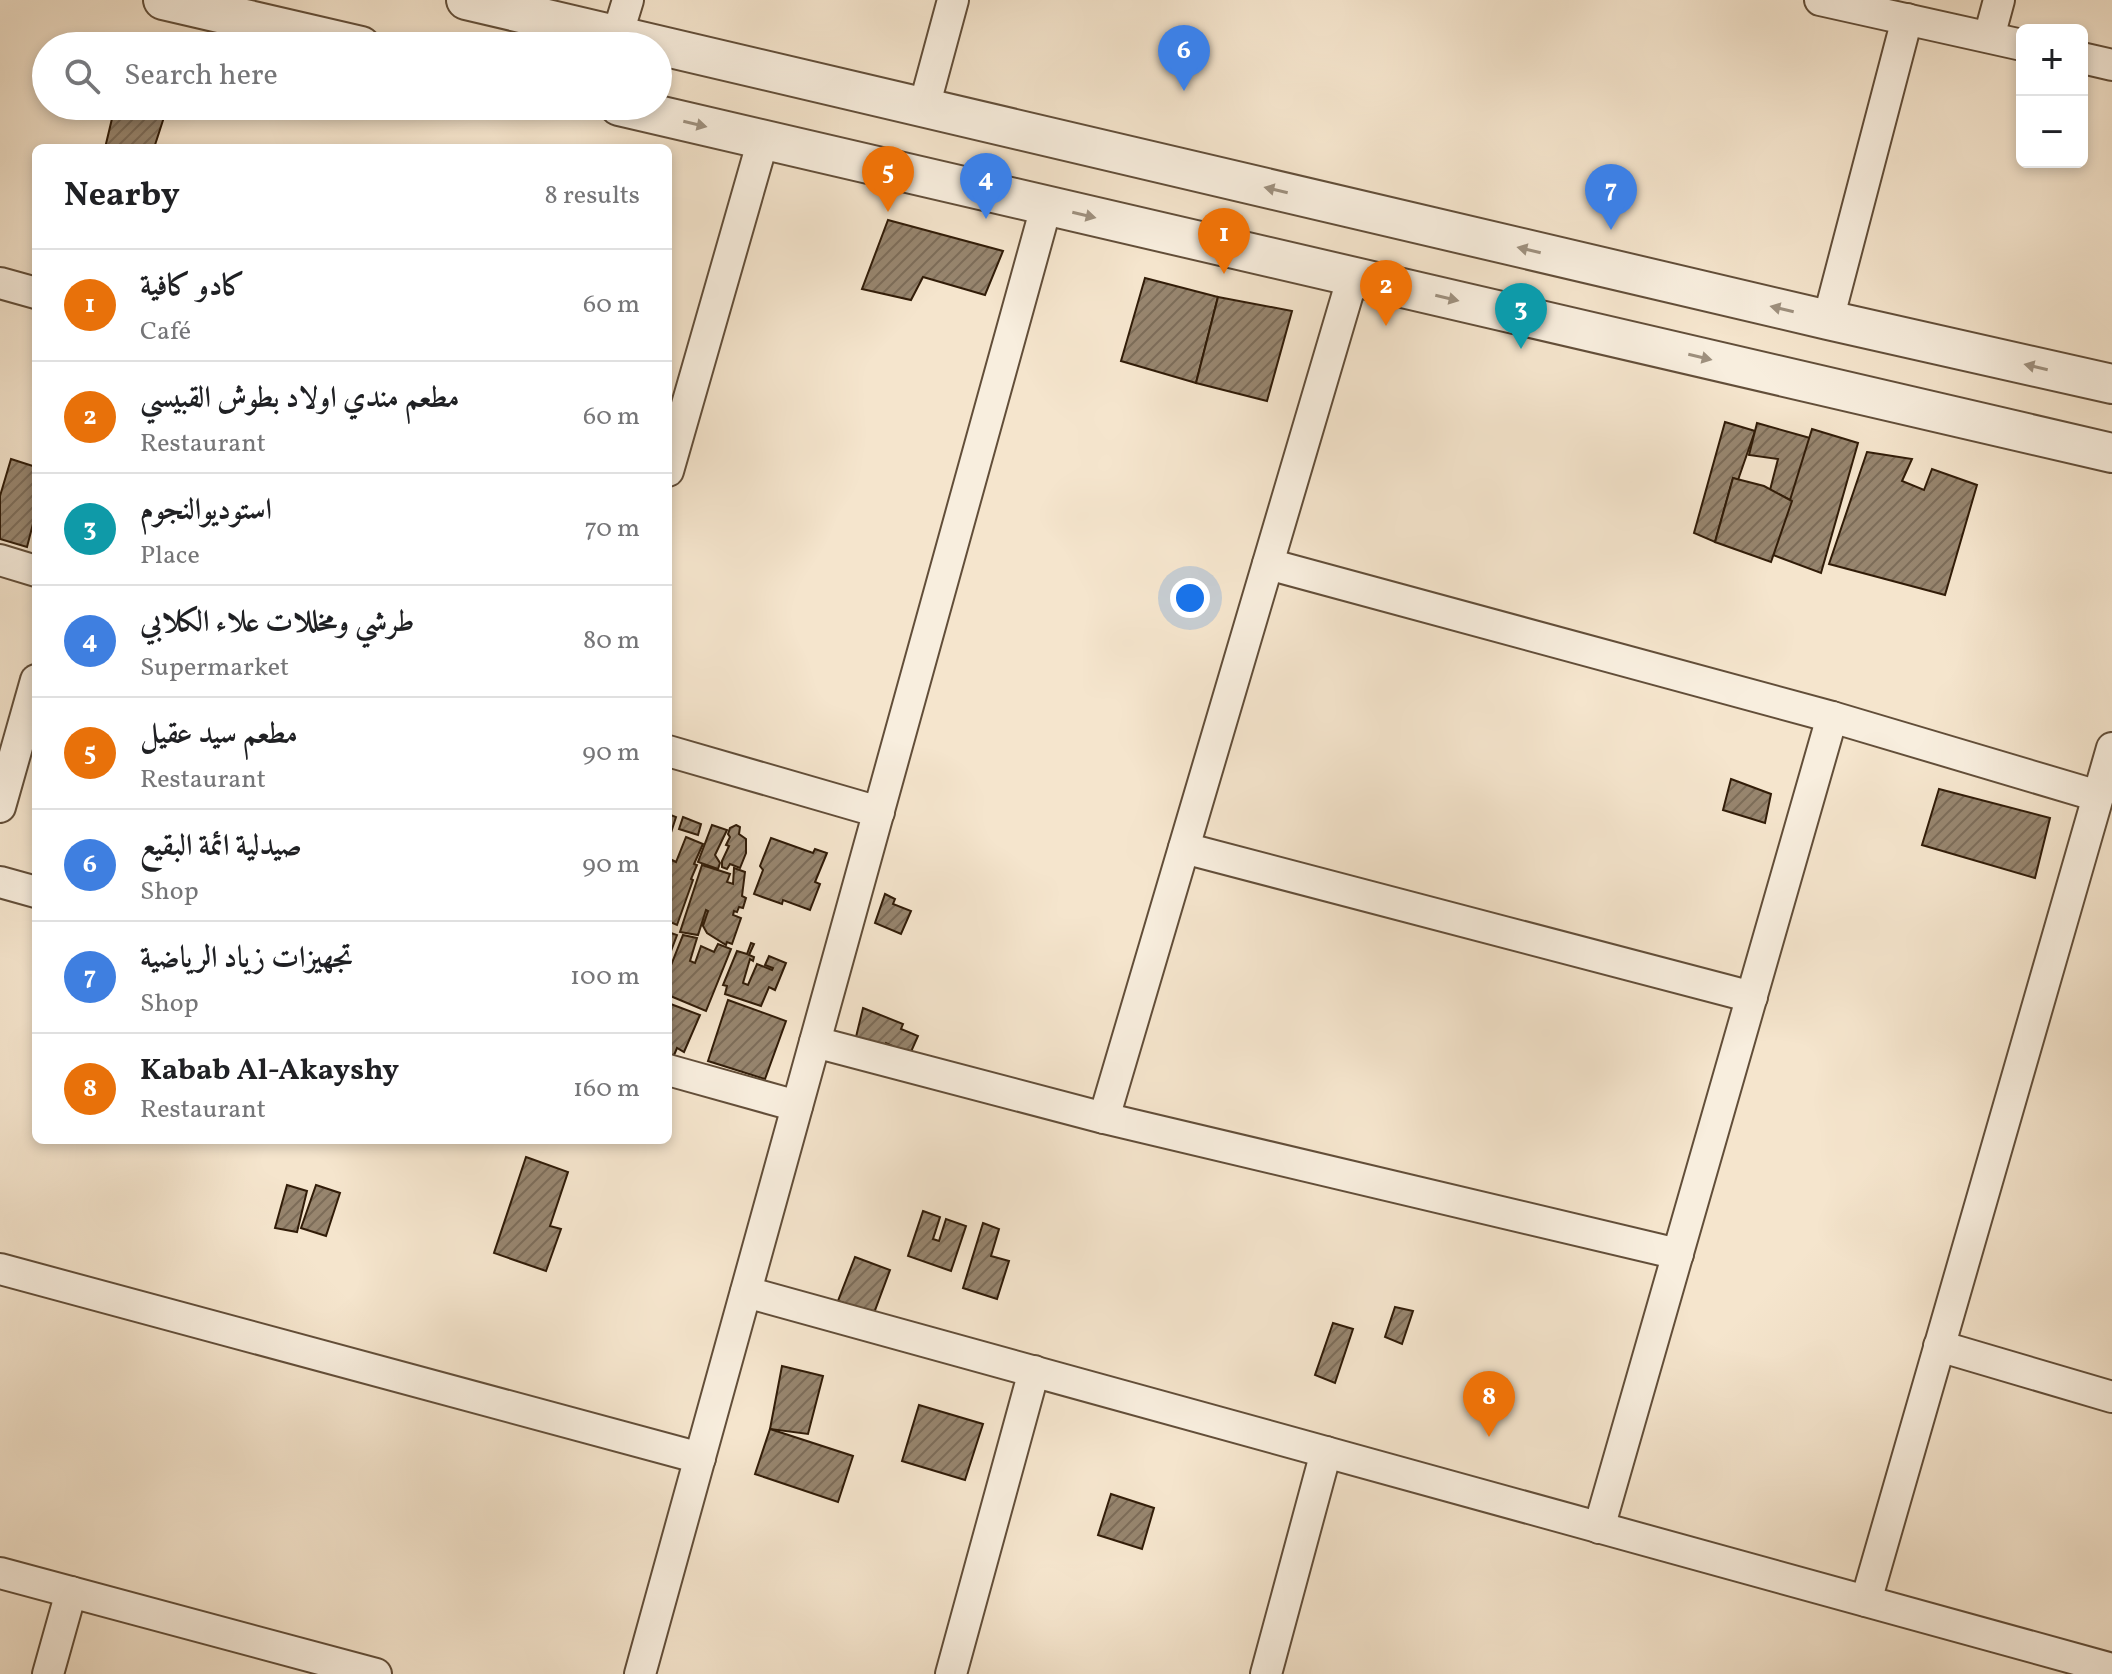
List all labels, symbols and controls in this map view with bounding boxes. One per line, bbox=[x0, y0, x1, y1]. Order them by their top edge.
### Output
map controls bbox=[2016, 24, 2088, 168]
button: + bbox=[2016, 24, 2088, 96]
pin: 6 bbox=[1158, 25, 1210, 91]
search box bbox=[32, 32, 672, 120]
icon: search bbox=[60, 54, 104, 98]
text: Search here bbox=[124, 55, 278, 97]
button: − bbox=[2016, 96, 2088, 168]
one-way arrow bbox=[682, 118, 707, 131]
pin: 5 bbox=[862, 146, 914, 212]
pin: 4 bbox=[960, 153, 1012, 219]
pin: 7 bbox=[1585, 164, 1637, 230]
text: Nearby bbox=[64, 173, 180, 220]
text: 8 results bbox=[545, 178, 640, 214]
one-way arrow bbox=[1263, 183, 1288, 196]
pin: 1 bbox=[1198, 208, 1250, 274]
one-way arrow bbox=[1072, 209, 1097, 222]
one-way arrow bbox=[1517, 243, 1542, 255]
pin: 2 bbox=[1360, 260, 1412, 326]
text: كادو كافية bbox=[140, 266, 245, 308]
pin: 3 bbox=[1495, 283, 1547, 349]
text: 1 bbox=[85, 287, 95, 323]
text: 60 m bbox=[583, 287, 640, 323]
one-way arrow bbox=[1434, 292, 1459, 305]
one-way arrow bbox=[1770, 302, 1795, 315]
text: Café bbox=[140, 314, 191, 350]
one-way arrow bbox=[1688, 351, 1713, 364]
one-way arrow bbox=[2023, 360, 2048, 373]
text: مطعم مندي اولاد بطوش القبيسي bbox=[140, 378, 460, 420]
text: 2 bbox=[83, 399, 97, 435]
text: 60 m bbox=[583, 399, 640, 435]
text: Restaurant bbox=[140, 426, 266, 462]
text: استوديوالنجوم bbox=[140, 490, 272, 532]
text: 3 bbox=[83, 511, 97, 547]
text: 70 m bbox=[585, 511, 640, 547]
text: Place bbox=[140, 538, 200, 574]
your location bbox=[1170, 578, 1210, 618]
text: طرشي ومخللات علاء الكلابي bbox=[140, 602, 414, 644]
text: 4 bbox=[82, 623, 98, 659]
text: 80 m bbox=[583, 623, 640, 659]
text: Supermarket bbox=[140, 650, 289, 686]
text: مطعم سيد عقيل bbox=[140, 714, 298, 756]
text: 5 bbox=[84, 735, 96, 771]
text: 90 m bbox=[582, 735, 640, 771]
text: Restaurant bbox=[140, 762, 266, 798]
text: صيدلية ائمة البقيع bbox=[140, 826, 302, 868]
text: 6 bbox=[83, 847, 97, 883]
text: 90 m bbox=[582, 847, 640, 883]
text: Shop bbox=[140, 874, 199, 910]
text: تجهيزات زياد الرياضية bbox=[140, 938, 353, 980]
text: 7 bbox=[84, 959, 96, 995]
text: 100 m bbox=[570, 959, 640, 995]
text: Shop bbox=[140, 986, 199, 1022]
text: Kabab Al-Akayshy bbox=[140, 1050, 399, 1092]
text: 8 bbox=[83, 1071, 97, 1107]
text: 160 m bbox=[573, 1071, 640, 1107]
text: Restaurant bbox=[140, 1092, 266, 1128]
pin: 8 bbox=[1463, 1371, 1515, 1437]

